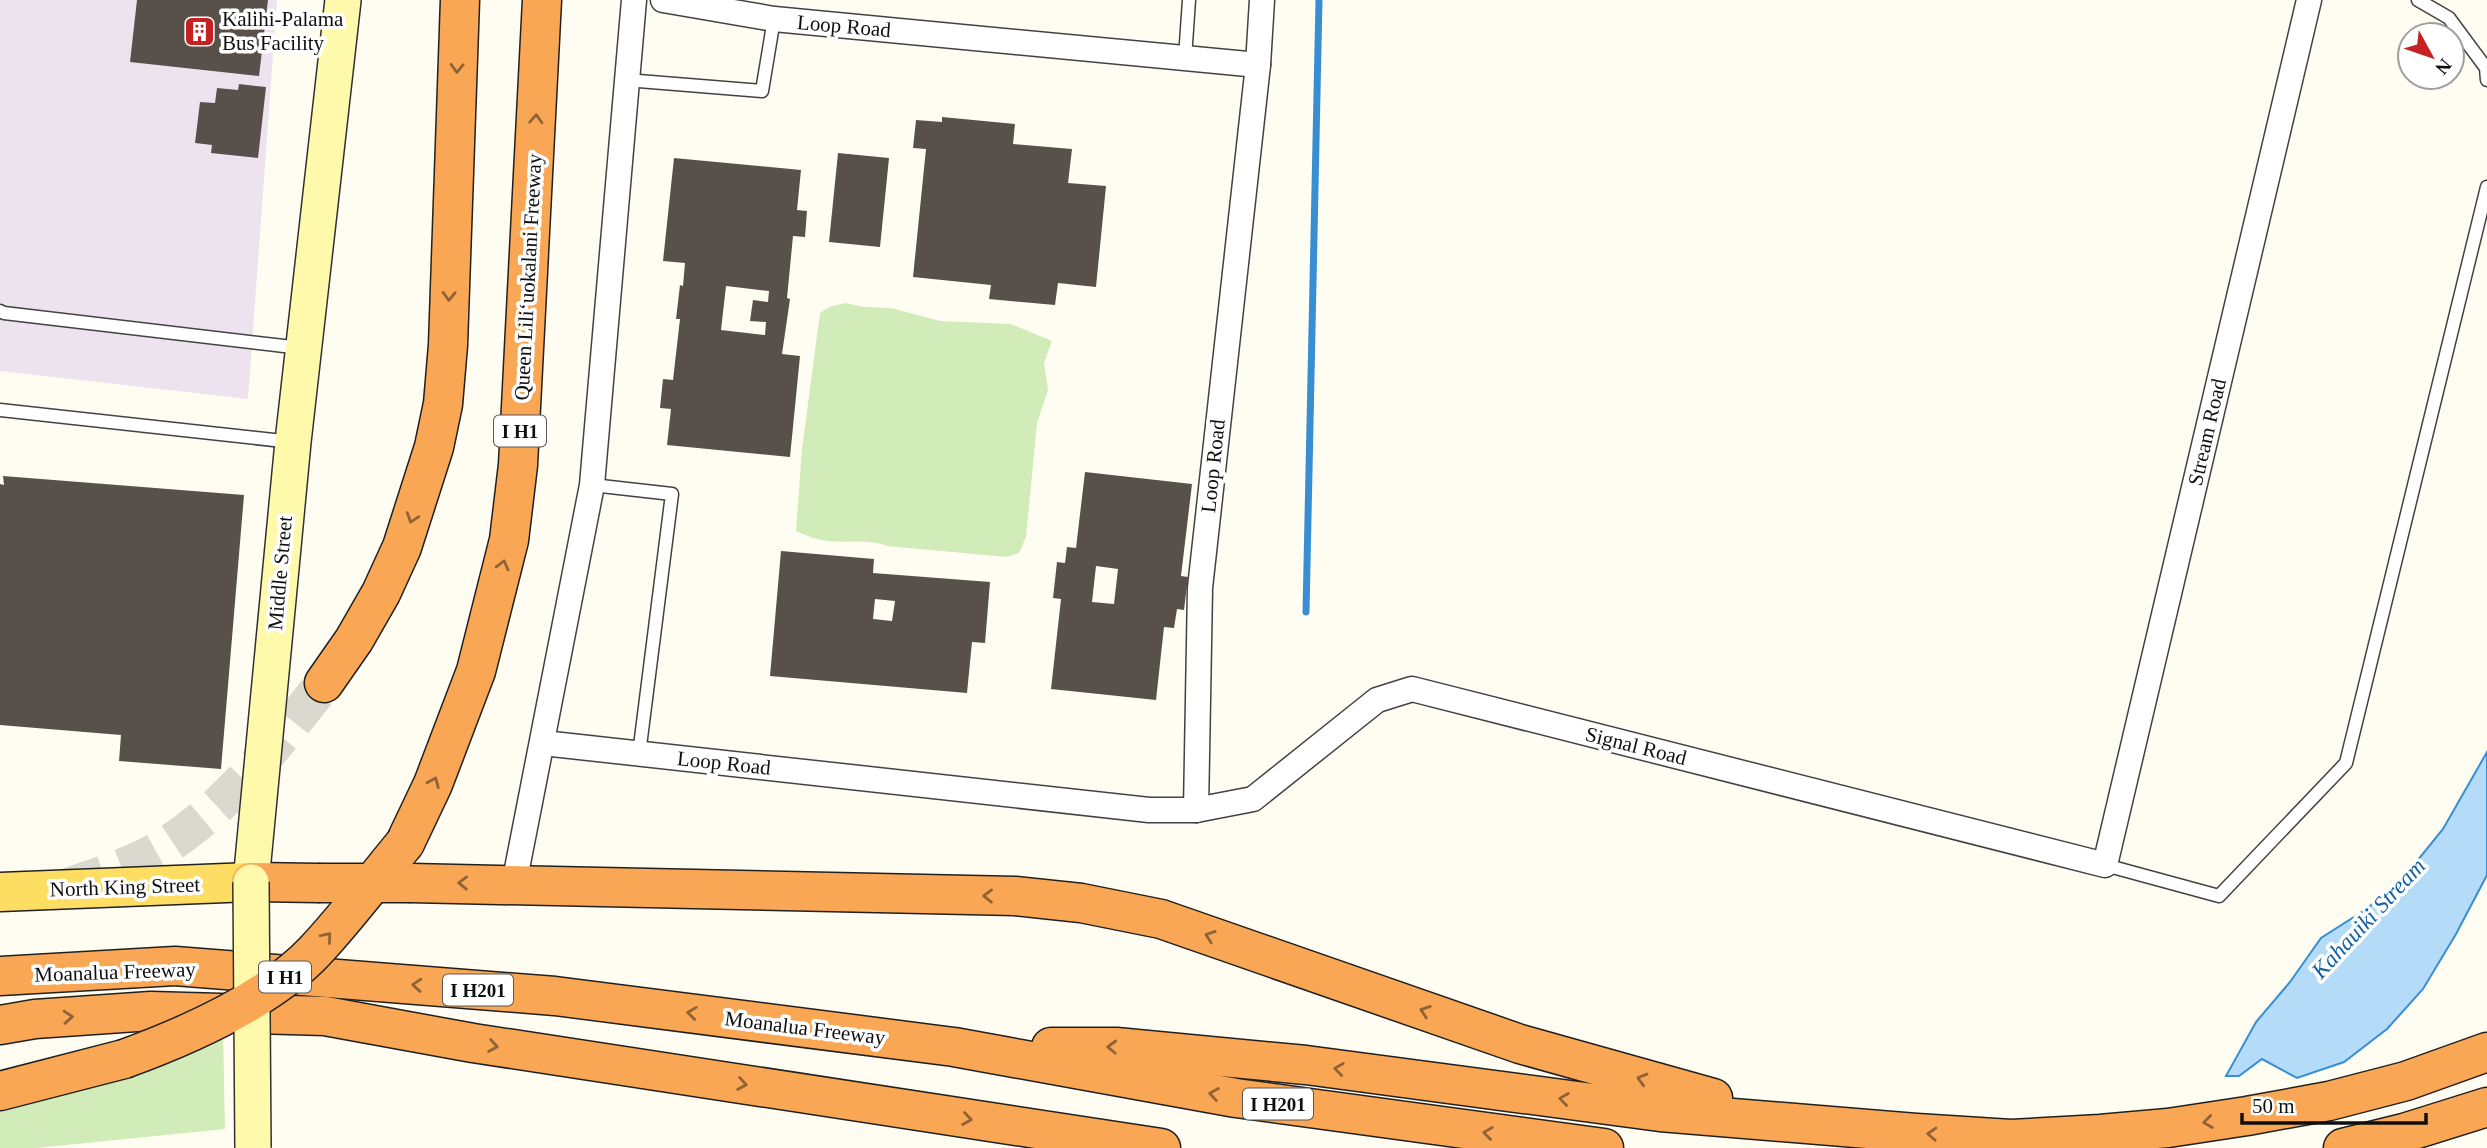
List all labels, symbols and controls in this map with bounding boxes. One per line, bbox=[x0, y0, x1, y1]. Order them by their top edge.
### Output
place label: Kalihi-Palama Bus Facility bbox=[222, 7, 344, 55]
street label: Loop Road bbox=[796, 10, 892, 42]
building icon: Kalihi-Palama Bus Facility bbox=[182, 14, 216, 48]
north arrow bbox=[2396, 21, 2466, 91]
text: N bbox=[2431, 55, 2456, 79]
one-way arrow bbox=[450, 63, 465, 74]
one-way arrow bbox=[529, 113, 544, 124]
street label: Queen Liliʻuokalani Freeway bbox=[510, 152, 546, 401]
one-way arrow bbox=[442, 290, 457, 301]
street label: Stream Road bbox=[2183, 376, 2231, 488]
road number: I H1 bbox=[494, 416, 546, 446]
street label: Loop Road bbox=[1196, 418, 1230, 514]
one-way arrow bbox=[406, 512, 420, 524]
street label: Middle Street bbox=[263, 515, 297, 631]
one-way arrow bbox=[495, 559, 509, 571]
street label: Signal Road bbox=[1583, 722, 1689, 770]
street label: Loop Road bbox=[676, 746, 772, 780]
one-way arrow bbox=[426, 776, 440, 789]
water label: Kahauiki Stream bbox=[2306, 853, 2430, 984]
street label: North King Street bbox=[49, 872, 201, 902]
one-way arrow bbox=[457, 875, 467, 891]
one-way arrow bbox=[982, 888, 993, 903]
one-way arrow bbox=[1205, 930, 1217, 944]
one-way arrow bbox=[319, 932, 332, 944]
street label: Moanalua Freeway bbox=[34, 957, 197, 987]
road number: I H1 bbox=[259, 962, 311, 993]
road number: I H201 bbox=[443, 974, 513, 1006]
one-way arrow bbox=[411, 978, 422, 993]
one-way arrow bbox=[1420, 1005, 1432, 1019]
one-way arrow bbox=[686, 1006, 698, 1021]
street label: Moanalua Freeway bbox=[723, 1006, 887, 1050]
one-way arrow bbox=[62, 1010, 73, 1025]
one-way arrow bbox=[487, 1038, 499, 1053]
one-way arrow bbox=[1107, 1040, 1118, 1055]
one-way arrow bbox=[1333, 1062, 1345, 1077]
one-way arrow bbox=[1636, 1073, 1648, 1088]
one-way arrow bbox=[736, 1076, 748, 1091]
scale bar bbox=[2242, 1082, 2426, 1126]
one-way arrow bbox=[1208, 1088, 1220, 1103]
road number: I H201 bbox=[1243, 1088, 1313, 1120]
one-way arrow bbox=[1558, 1092, 1570, 1107]
text: 50 m bbox=[2252, 1094, 2295, 1118]
one-way arrow bbox=[961, 1111, 972, 1126]
one-way arrow bbox=[2202, 1114, 2214, 1129]
one-way arrow bbox=[1482, 1125, 1494, 1140]
one-way arrow bbox=[1926, 1127, 1937, 1142]

